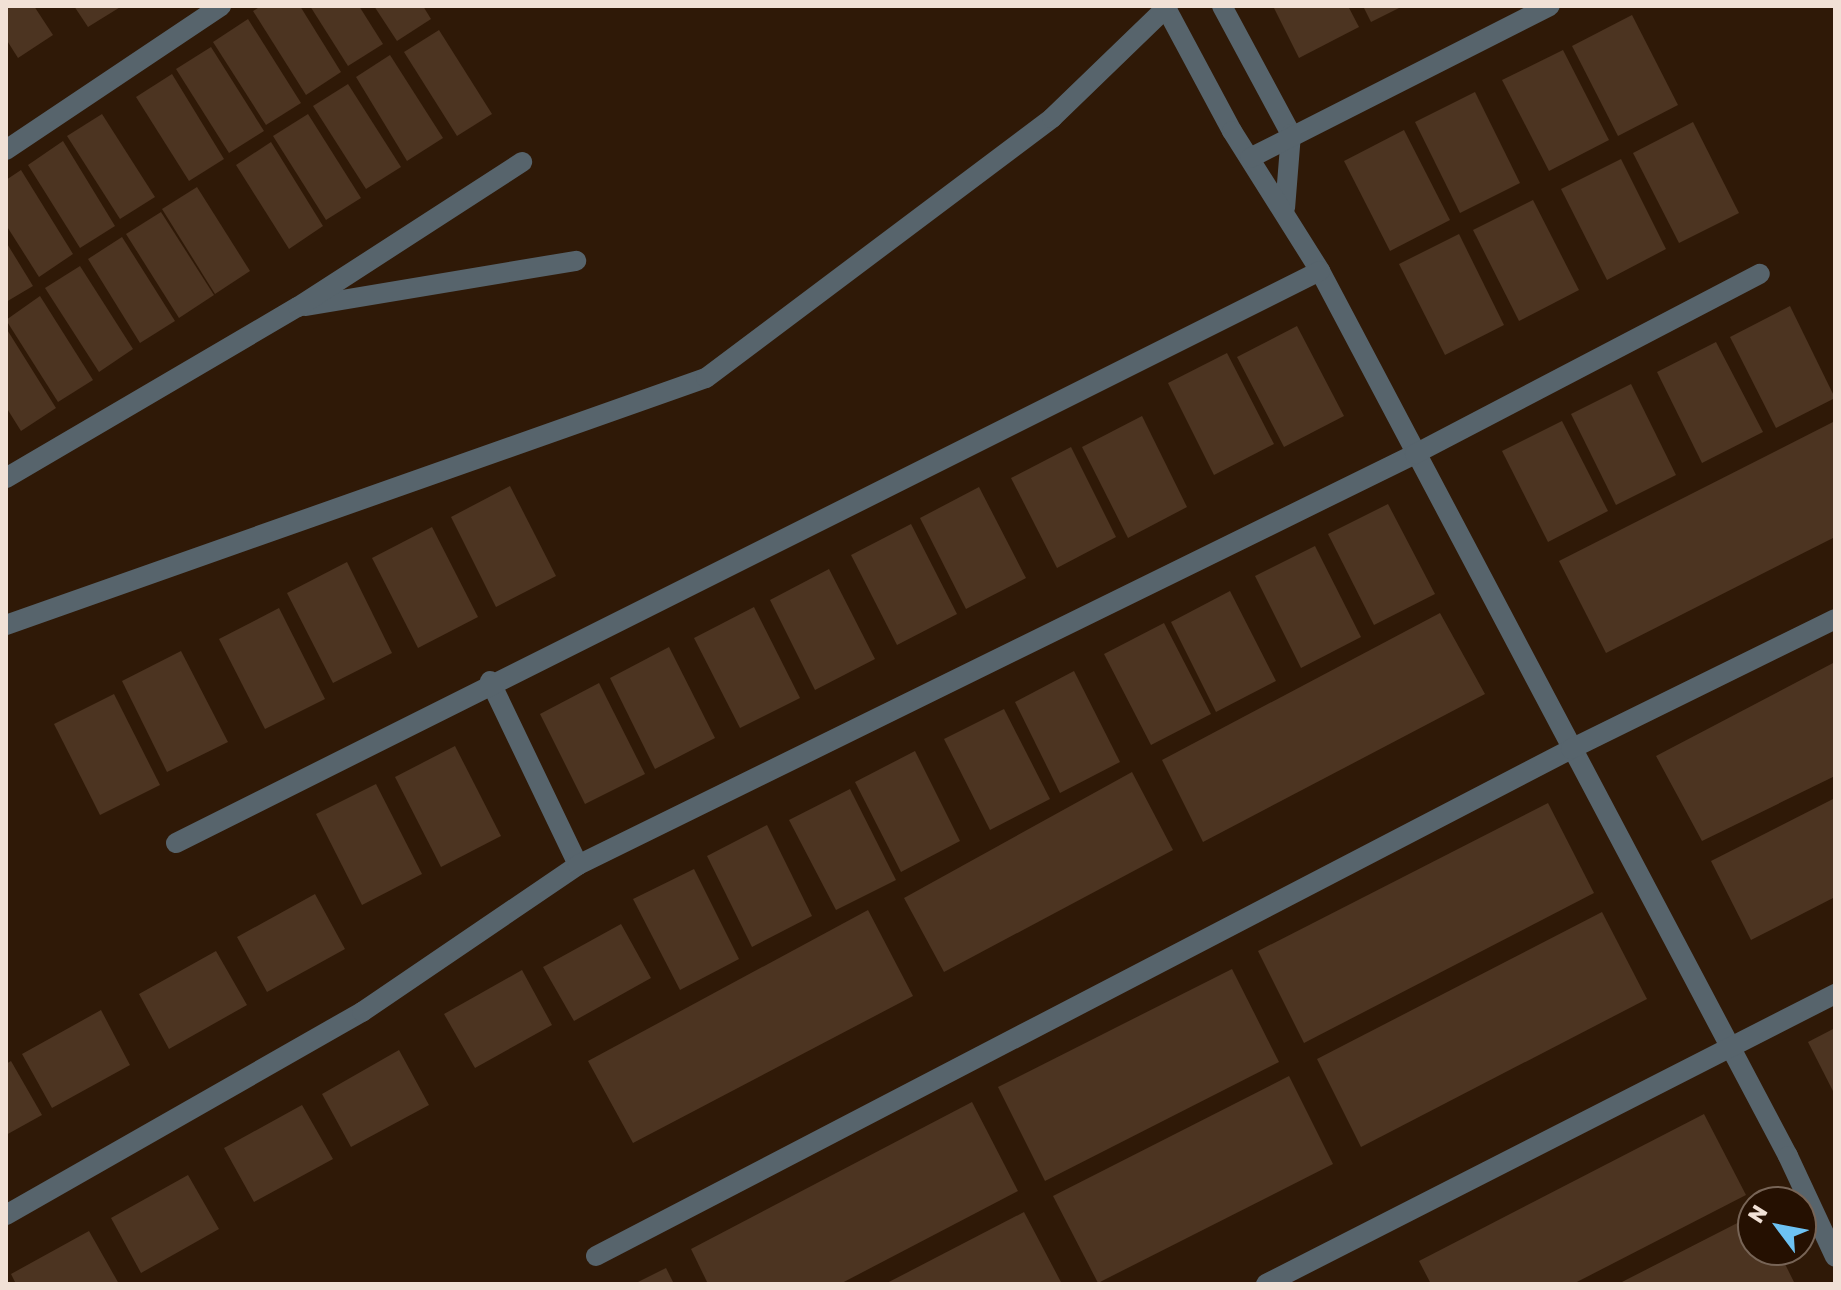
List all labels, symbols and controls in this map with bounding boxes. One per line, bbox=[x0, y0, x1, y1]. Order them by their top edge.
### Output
north arrow bbox=[1737, 1186, 1817, 1266]
text: N bbox=[1742, 1200, 1774, 1228]

